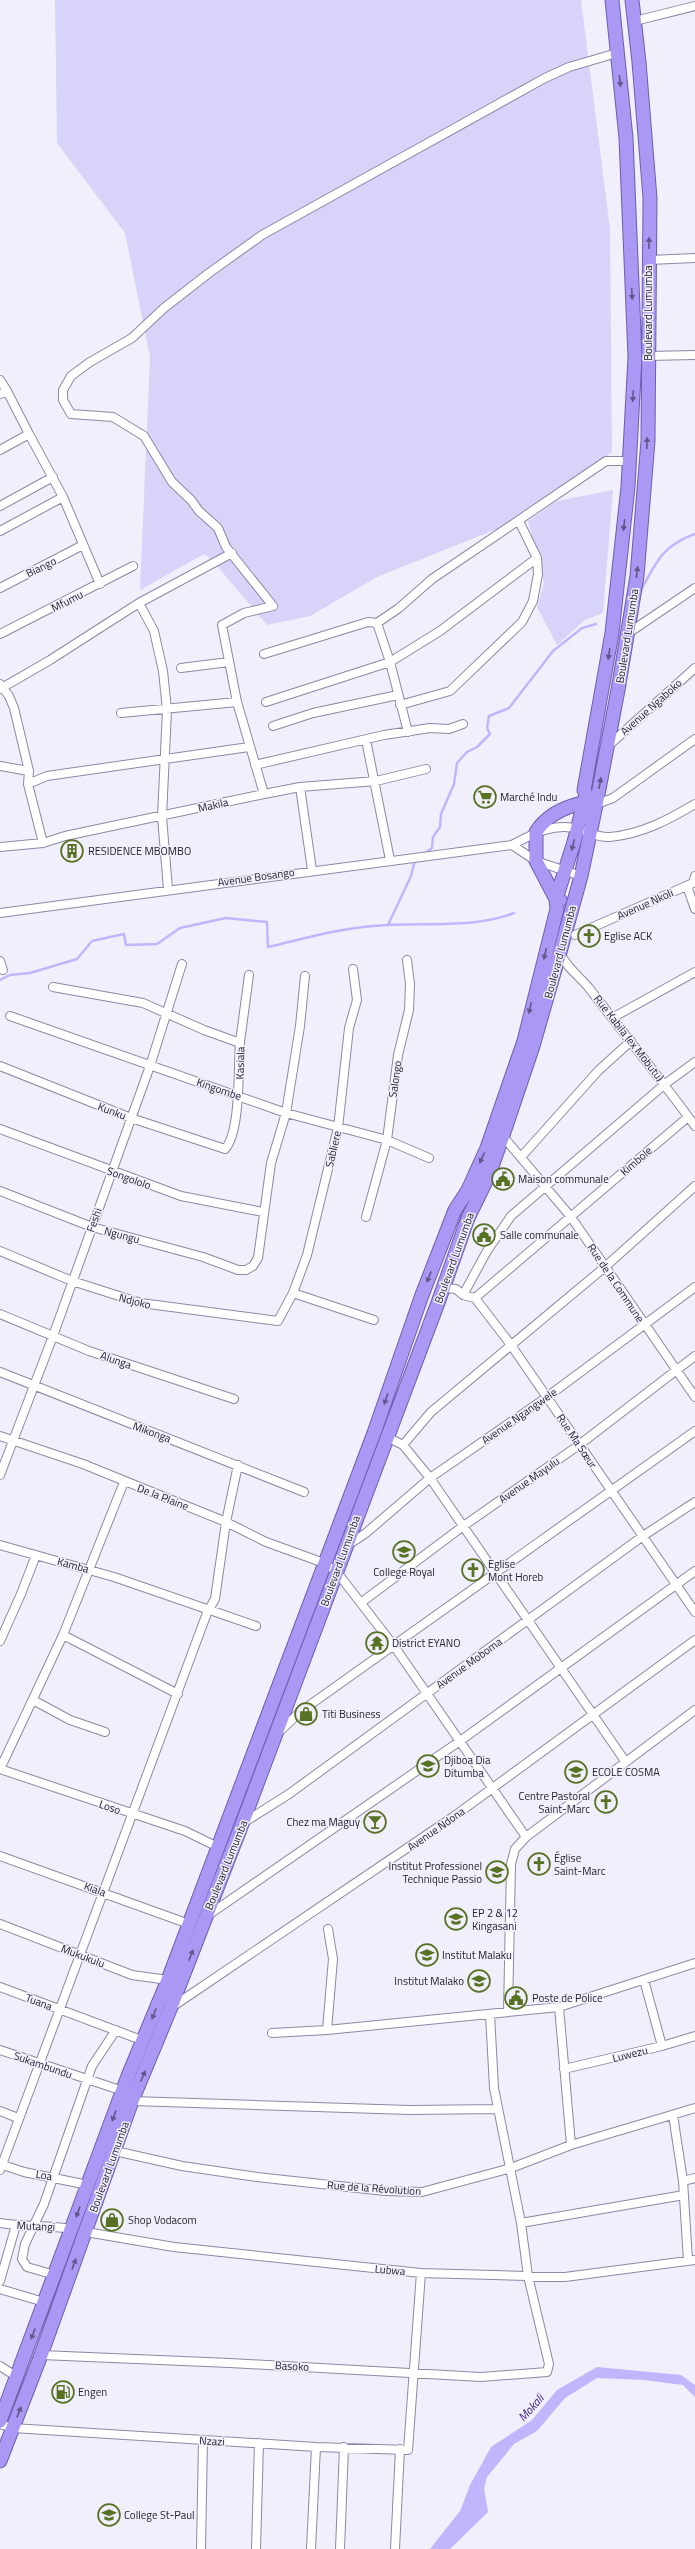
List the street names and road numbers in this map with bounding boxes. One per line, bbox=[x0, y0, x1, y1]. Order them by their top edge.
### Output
street label: Boulevard Lumumba bbox=[640, 265, 656, 361]
street label: Biango bbox=[23, 553, 59, 581]
street label: Mfumu bbox=[48, 586, 86, 616]
street label: Boulevard Lumumba bbox=[612, 587, 642, 684]
street label: Avenue Ngaboko bbox=[617, 675, 685, 739]
street label: Makila bbox=[196, 794, 230, 816]
street label: Avenue Bosango bbox=[217, 864, 296, 890]
street label: Avenue Nkoli bbox=[614, 884, 676, 924]
street label: Boulevard Lumumba bbox=[540, 903, 580, 1000]
street label: Rue Kabila (ex Mobutu) bbox=[590, 991, 668, 1085]
street label: Kasiala bbox=[232, 1046, 248, 1080]
street label: Salongo bbox=[384, 1059, 406, 1099]
street label: Kingombe bbox=[194, 1074, 244, 1104]
street label: Kunku bbox=[96, 1098, 129, 1124]
street label: Sabliere bbox=[321, 1129, 345, 1169]
street label: Kimbole bbox=[617, 1142, 656, 1179]
street label: Songololo bbox=[105, 1163, 153, 1193]
street label: Feshi bbox=[82, 1206, 106, 1234]
street label: Boulevard Lumumba bbox=[430, 1210, 478, 1306]
street label: Ngungu bbox=[102, 1223, 142, 1247]
street label: Rue de la Commune bbox=[584, 1240, 649, 1326]
street label: Ndjoko bbox=[117, 1289, 153, 1313]
street label: Alunga bbox=[98, 1347, 134, 1373]
street label: Avenue Ngangwele bbox=[478, 1384, 560, 1448]
street label: Rue Ma Sœur bbox=[553, 1411, 601, 1472]
street label: Mikonga bbox=[131, 1418, 174, 1446]
street label: Avenue Mayulu bbox=[495, 1453, 563, 1507]
street label: De la Plaine bbox=[135, 1480, 191, 1514]
street label: Boulevard Lumumba bbox=[316, 1513, 364, 1609]
street label: Kamba bbox=[55, 1553, 91, 1577]
street label: Avenue Moboma bbox=[433, 1633, 506, 1692]
street label: Loso bbox=[97, 1796, 123, 1818]
street label: Avenue Ndona bbox=[404, 1803, 469, 1855]
street label: Boulevard Lumumba bbox=[201, 1817, 252, 1912]
street label: Kiala bbox=[82, 1878, 109, 1900]
street label: Mukukulu bbox=[59, 1940, 107, 1972]
street label: Tuana bbox=[23, 1990, 55, 2015]
street label: Luwezu bbox=[611, 2042, 649, 2066]
street label: Sukambundu bbox=[12, 2048, 75, 2083]
street label: Boulevard Lumumba bbox=[85, 2119, 133, 2215]
street label: Loa bbox=[34, 2166, 54, 2184]
street label: Rue de la Révolution bbox=[326, 2177, 422, 2199]
street label: Mutangi bbox=[16, 2217, 56, 2235]
street label: Lubwa bbox=[374, 2261, 406, 2279]
street label: Basoko bbox=[275, 2357, 310, 2375]
street label: Nzazi bbox=[199, 2432, 225, 2450]

